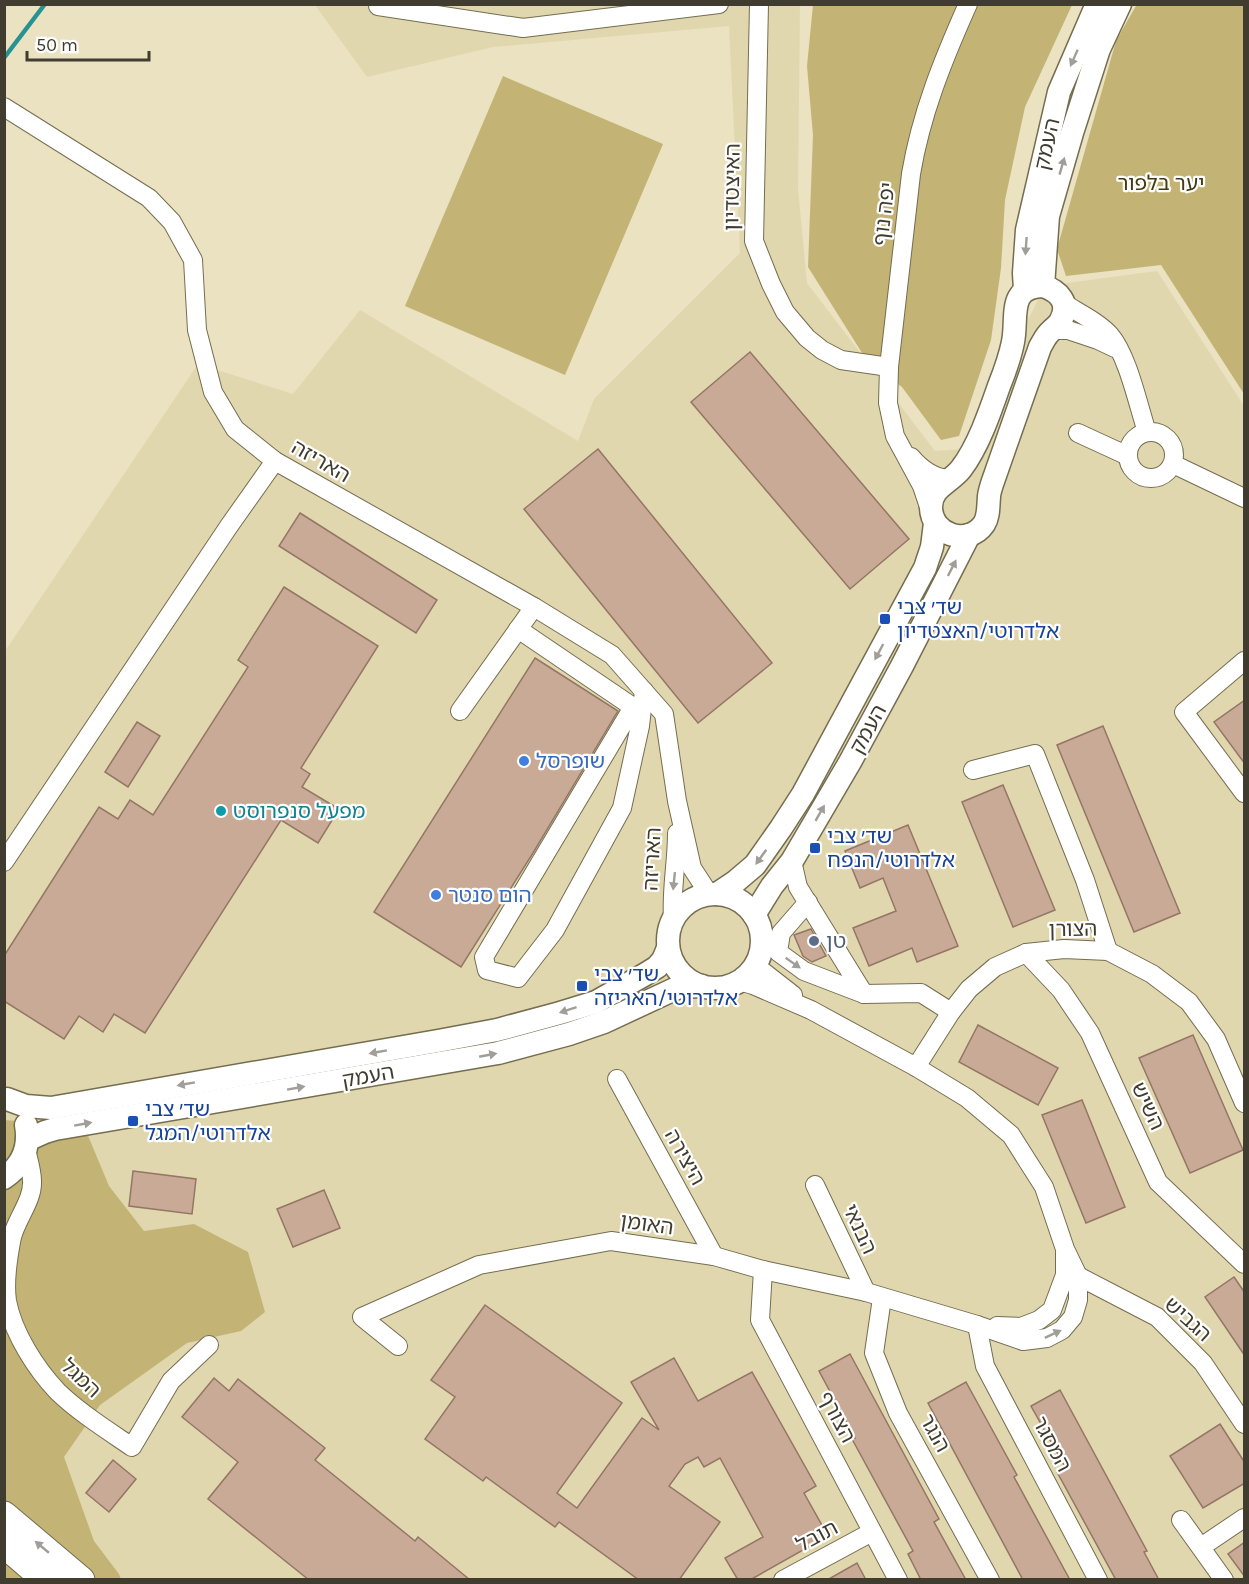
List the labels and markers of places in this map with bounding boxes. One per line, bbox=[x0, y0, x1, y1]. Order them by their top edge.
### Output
place label: שד׳ צבי אלדרוטי/האצטדיון bbox=[897, 595, 1059, 643]
marker: שד׳ צבי אלדרוטי/האצטדיון bbox=[878, 612, 892, 626]
place label: שופרסל bbox=[536, 749, 605, 773]
marker: שופרסל bbox=[517, 754, 531, 768]
place label: מפעל סנפרוסט bbox=[233, 799, 365, 823]
marker: מפעל סנפרוסט bbox=[214, 804, 228, 818]
place label: שד׳ צבי אלדרוטי/הנפח bbox=[827, 824, 955, 872]
marker: שד׳ צבי אלדרוטי/הנפח bbox=[808, 841, 822, 855]
place label: הום סנטר bbox=[448, 883, 532, 907]
marker: הום סנטר bbox=[429, 888, 443, 902]
place label: טן bbox=[826, 929, 846, 953]
marker: טן bbox=[807, 934, 821, 948]
place label: שד׳ צבי אלדרוטי/האריזה bbox=[594, 962, 738, 1010]
marker: שד׳ צבי אלדרוטי/האריזה bbox=[575, 979, 589, 993]
place label: שד׳ צבי אלדרוטי/המגל bbox=[145, 1097, 271, 1145]
marker: שד׳ צבי אלדרוטי/המגל bbox=[126, 1114, 140, 1128]

